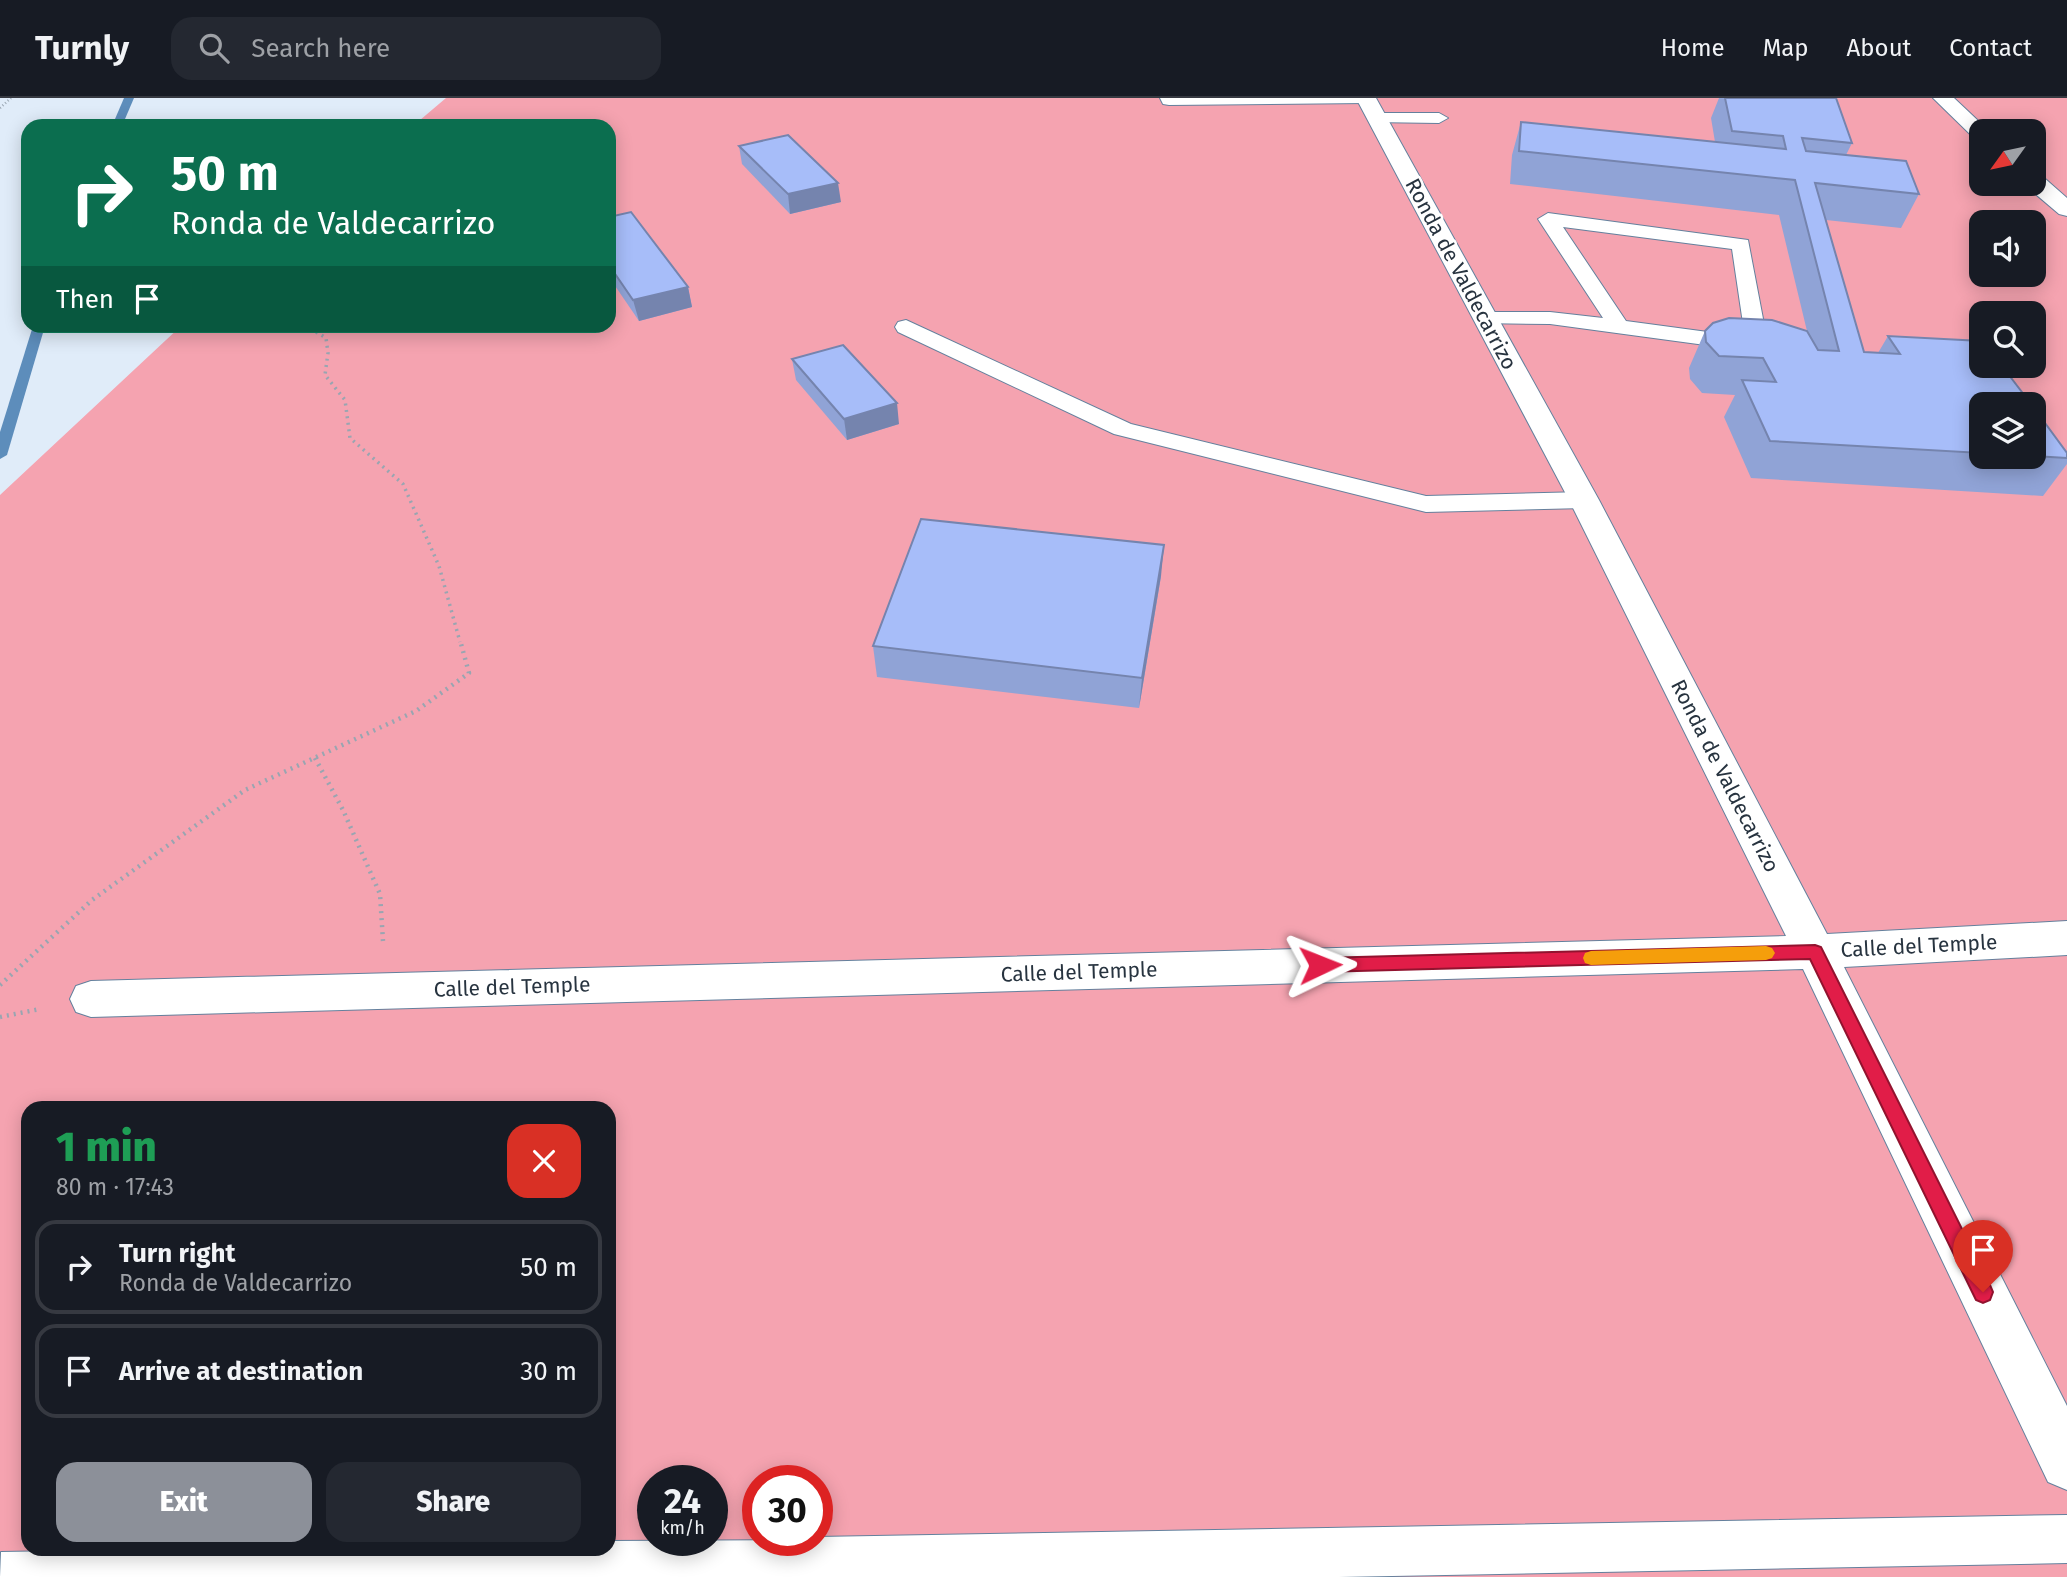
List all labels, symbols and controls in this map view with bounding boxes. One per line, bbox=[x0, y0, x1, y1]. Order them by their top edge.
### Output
search box bbox=[171, 17, 661, 80]
text: Turnly bbox=[35, 28, 129, 68]
icon: search bbox=[195, 29, 233, 67]
text: Search here bbox=[251, 33, 390, 64]
text: Home bbox=[1661, 34, 1725, 62]
text: Map bbox=[1763, 34, 1809, 62]
text: About bbox=[1847, 34, 1911, 62]
text: Contact bbox=[1949, 34, 2032, 62]
north arrow bbox=[1969, 119, 2046, 196]
map controls bbox=[1969, 119, 2046, 469]
text: 50 m bbox=[171, 144, 279, 203]
icon: right bbox=[56, 147, 147, 238]
street label: Ronda de Valdecarrizo bbox=[1400, 174, 1522, 374]
text: Ronda de Valdecarrizo bbox=[171, 204, 495, 242]
button: sound bbox=[1969, 210, 2046, 287]
icon: arrive bbox=[128, 280, 166, 318]
text: Then bbox=[56, 284, 114, 315]
button: search bbox=[1969, 301, 2046, 378]
button: layers bbox=[1969, 392, 2046, 469]
street label: Ronda de Valdecarrizo bbox=[1665, 675, 1785, 877]
position arrow bbox=[1283, 928, 1357, 1002]
street label: Calle del Temple bbox=[1840, 929, 1998, 963]
street label: Calle del Temple bbox=[1000, 956, 1158, 988]
street label: Calle del Temple bbox=[433, 971, 591, 1003]
text: 1 min bbox=[56, 1122, 157, 1172]
button: close bbox=[507, 1124, 581, 1198]
text: 80 m · 17:43 bbox=[56, 1173, 174, 1201]
pin bbox=[1953, 1220, 2013, 1292]
icon: arrive bbox=[1964, 1231, 2002, 1269]
text: Turn right bbox=[119, 1238, 236, 1269]
icon: right bbox=[60, 1248, 98, 1286]
text: 50 m bbox=[520, 1252, 577, 1283]
text: Ronda de Valdecarrizo bbox=[119, 1269, 352, 1297]
icon: arrive bbox=[60, 1352, 98, 1390]
text: Arrive at destination bbox=[119, 1356, 363, 1387]
text: 30 m bbox=[520, 1356, 577, 1387]
button: Exit bbox=[56, 1462, 312, 1542]
button: Share bbox=[326, 1462, 581, 1542]
speed limit sign: 30 bbox=[742, 1465, 833, 1556]
text: 24 bbox=[664, 1480, 701, 1522]
text: km/h bbox=[660, 1517, 705, 1539]

